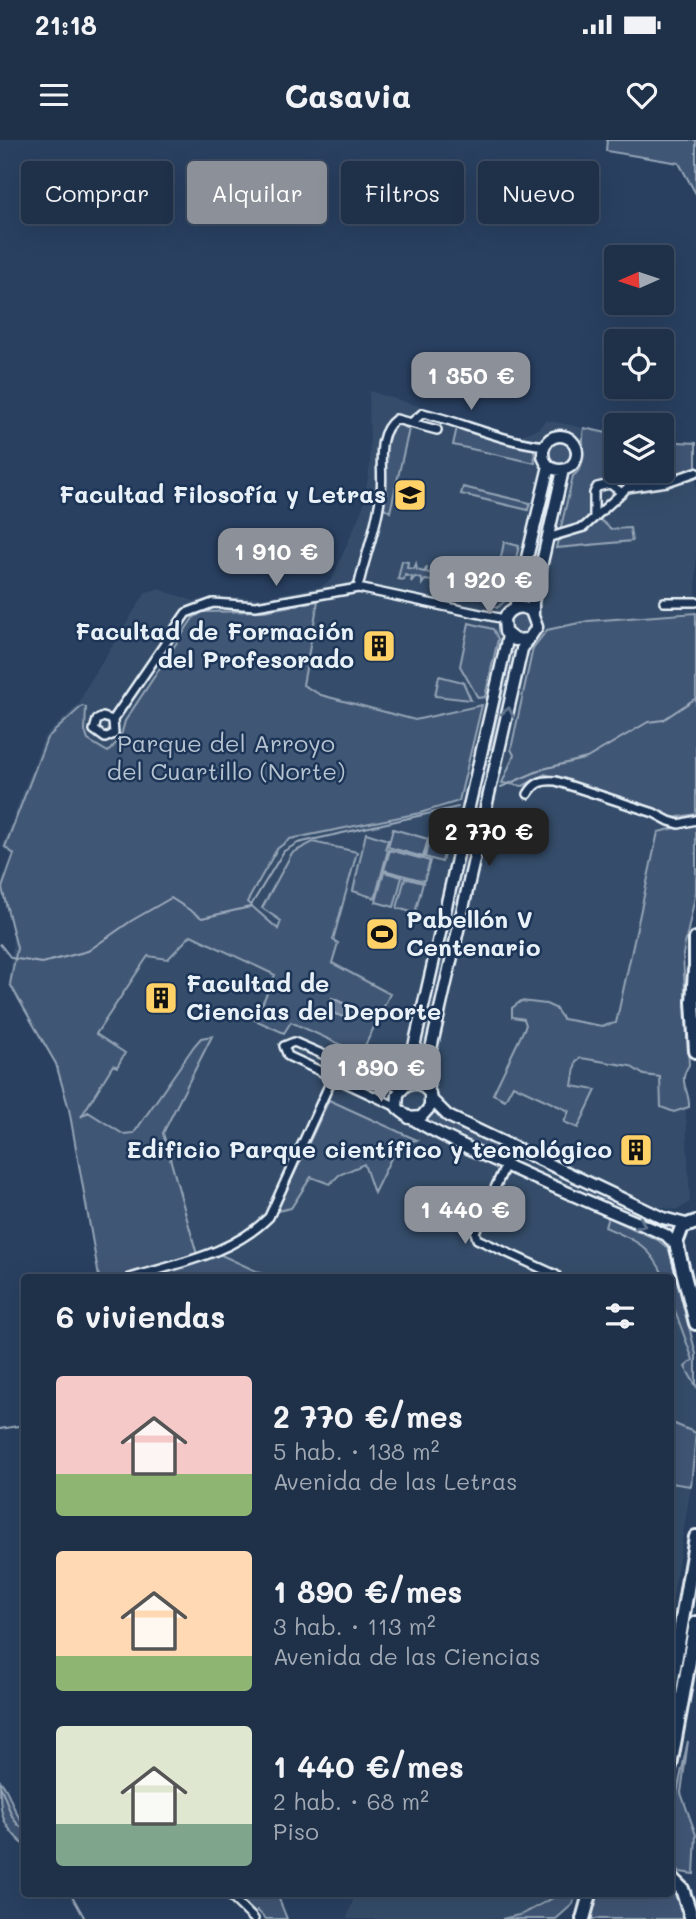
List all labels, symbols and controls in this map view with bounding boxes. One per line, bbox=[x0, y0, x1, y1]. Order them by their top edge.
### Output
text: 21:18 bbox=[35, 8, 97, 42]
text: Casavia bbox=[285, 74, 411, 116]
icon: menu bbox=[35, 76, 73, 114]
icon: heart bbox=[623, 76, 661, 114]
chip: Comprar bbox=[21, 161, 173, 224]
chip: Alquilar bbox=[187, 161, 327, 224]
chip: Filtros bbox=[341, 161, 464, 224]
chip: Nuevo bbox=[478, 161, 599, 224]
north arrow bbox=[604, 245, 674, 315]
map controls bbox=[604, 245, 674, 483]
button: locate bbox=[604, 329, 674, 399]
pin: 1 350 € bbox=[406, 352, 536, 412]
text: 1 350 € bbox=[427, 360, 515, 390]
button: layers bbox=[604, 413, 674, 483]
school or university icon: Facultad Filosofía y Letras bbox=[391, 476, 429, 514]
place label: Facultad Filosofía y Letras bbox=[59, 478, 386, 509]
pin: 1 910 € bbox=[211, 528, 341, 588]
text: 1 910 € bbox=[234, 536, 318, 566]
pin: 1 920 € bbox=[424, 556, 554, 616]
text: 1 920 € bbox=[446, 564, 532, 594]
place label: Facultad de Formación del Profesorado bbox=[75, 615, 354, 674]
building icon: Facultad de Formación del Profesorado bbox=[360, 627, 398, 665]
one-way arrow bbox=[499, 706, 514, 718]
park label: Parque del Arroyo del Cuartillo (Norte) bbox=[107, 727, 345, 786]
pin: 2 770 € bbox=[424, 808, 554, 868]
text: 2 770 € bbox=[445, 816, 533, 846]
place label: Pabellón V Centenario bbox=[406, 903, 541, 962]
sports icon: Pabellón V Centenario bbox=[363, 915, 401, 953]
place label: Facultad de Ciencias del Deporte bbox=[186, 967, 441, 1026]
building icon: Facultad de Ciencias del Deporte bbox=[142, 979, 180, 1017]
pin: 1 890 € bbox=[316, 1044, 446, 1104]
text: 1 890 € bbox=[337, 1052, 425, 1082]
building icon: Edificio Parque científico y tecnológico bbox=[617, 1131, 655, 1169]
place label: Edificio Parque científico y tecnológico bbox=[126, 1133, 612, 1164]
pin: 1 440 € bbox=[400, 1186, 530, 1246]
text: 1 440 € bbox=[420, 1194, 510, 1224]
one-way arrow bbox=[634, 1216, 646, 1230]
text: 6 viviendas bbox=[56, 1296, 225, 1336]
icon: filters bbox=[601, 1297, 639, 1335]
text: 2 770 €/mes bbox=[273, 1396, 463, 1436]
icon: home bbox=[112, 1404, 196, 1488]
text: 5 hab. · 138 m² bbox=[273, 1436, 439, 1466]
text: Avenida de las Letras bbox=[273, 1466, 517, 1496]
text: 1 890 €/mes bbox=[273, 1571, 462, 1611]
icon: home bbox=[112, 1579, 196, 1663]
text: 3 hab. · 113 m² bbox=[273, 1611, 436, 1641]
text: Avenida de las Ciencias bbox=[273, 1641, 540, 1671]
text: 1 440 €/mes bbox=[273, 1746, 464, 1786]
icon: home bbox=[112, 1754, 196, 1838]
text: 2 hab. · 68 m² bbox=[273, 1786, 429, 1816]
text: Piso bbox=[273, 1816, 319, 1846]

